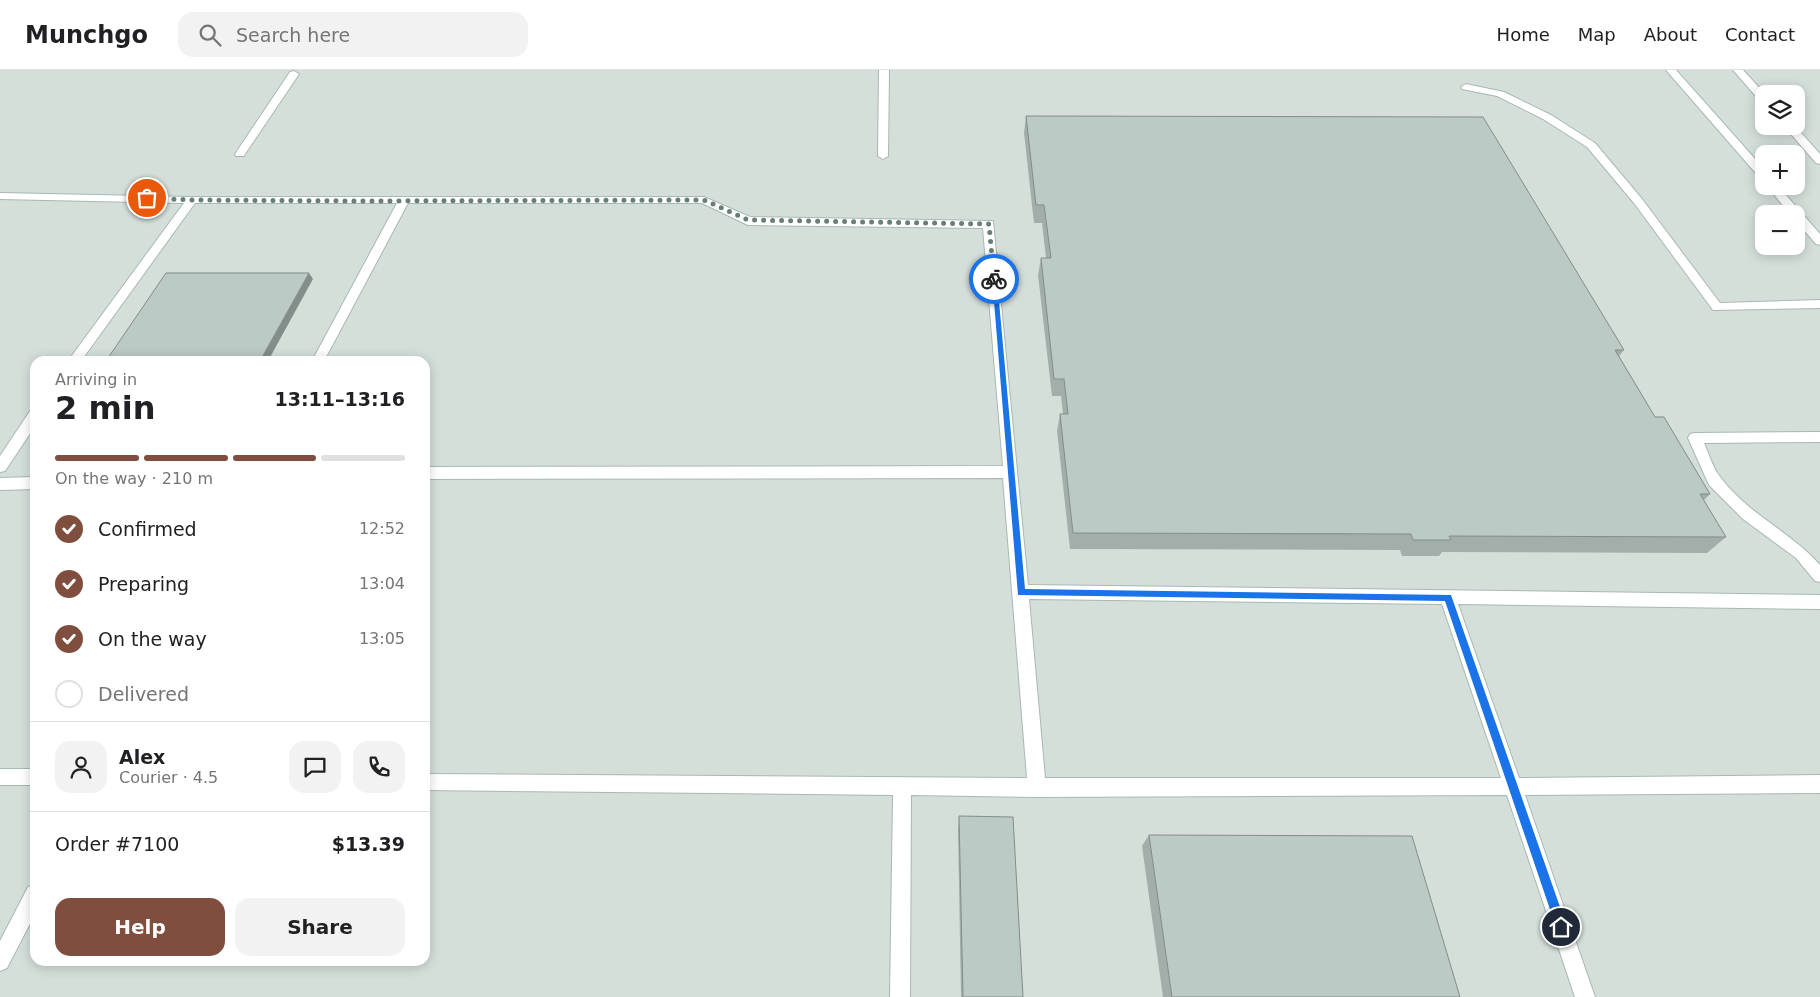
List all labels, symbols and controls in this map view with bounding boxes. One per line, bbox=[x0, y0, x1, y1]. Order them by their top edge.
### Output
search box bbox=[178, 12, 528, 57]
text: Munchgo bbox=[25, 21, 148, 49]
icon: search bbox=[196, 21, 224, 49]
text: Search here bbox=[236, 24, 350, 46]
text: Home bbox=[1497, 24, 1550, 45]
text: Map bbox=[1578, 24, 1616, 45]
text: About bbox=[1644, 24, 1697, 45]
text: Contact bbox=[1725, 24, 1795, 45]
map controls bbox=[1755, 85, 1805, 255]
button: layers bbox=[1755, 85, 1805, 135]
button: + bbox=[1755, 145, 1805, 195]
pin bbox=[126, 177, 168, 219]
icon: bag bbox=[133, 184, 161, 212]
button: − bbox=[1755, 205, 1805, 255]
courier bbox=[969, 254, 1019, 304]
icon: bike bbox=[980, 265, 1008, 293]
text: Arriving in bbox=[55, 370, 137, 389]
text: 13:11–13:16 bbox=[275, 388, 405, 410]
text: 2 min bbox=[55, 389, 156, 427]
text: On the way · 210 m bbox=[55, 469, 213, 488]
icon: check bbox=[55, 515, 83, 543]
text: Confirmed bbox=[98, 518, 197, 540]
text: 12:52 bbox=[359, 519, 405, 538]
icon: check bbox=[55, 570, 83, 598]
text: Preparing bbox=[98, 573, 189, 595]
text: 13:04 bbox=[359, 574, 405, 593]
icon: check bbox=[55, 625, 83, 653]
text: On the way bbox=[98, 628, 207, 650]
text: 13:05 bbox=[359, 629, 405, 648]
text: Delivered bbox=[98, 683, 189, 705]
button: person bbox=[55, 741, 107, 793]
button: chat bbox=[289, 741, 341, 793]
button: phone bbox=[353, 741, 405, 793]
text: Alex bbox=[119, 746, 165, 768]
text: Courier · 4.5 bbox=[119, 768, 218, 787]
text: Order #7100 bbox=[55, 833, 179, 855]
text: $13.39 bbox=[332, 833, 405, 855]
button: Help bbox=[55, 898, 225, 956]
button: Share bbox=[235, 898, 405, 956]
pin bbox=[1540, 906, 1582, 948]
icon: home bbox=[1547, 913, 1575, 941]

